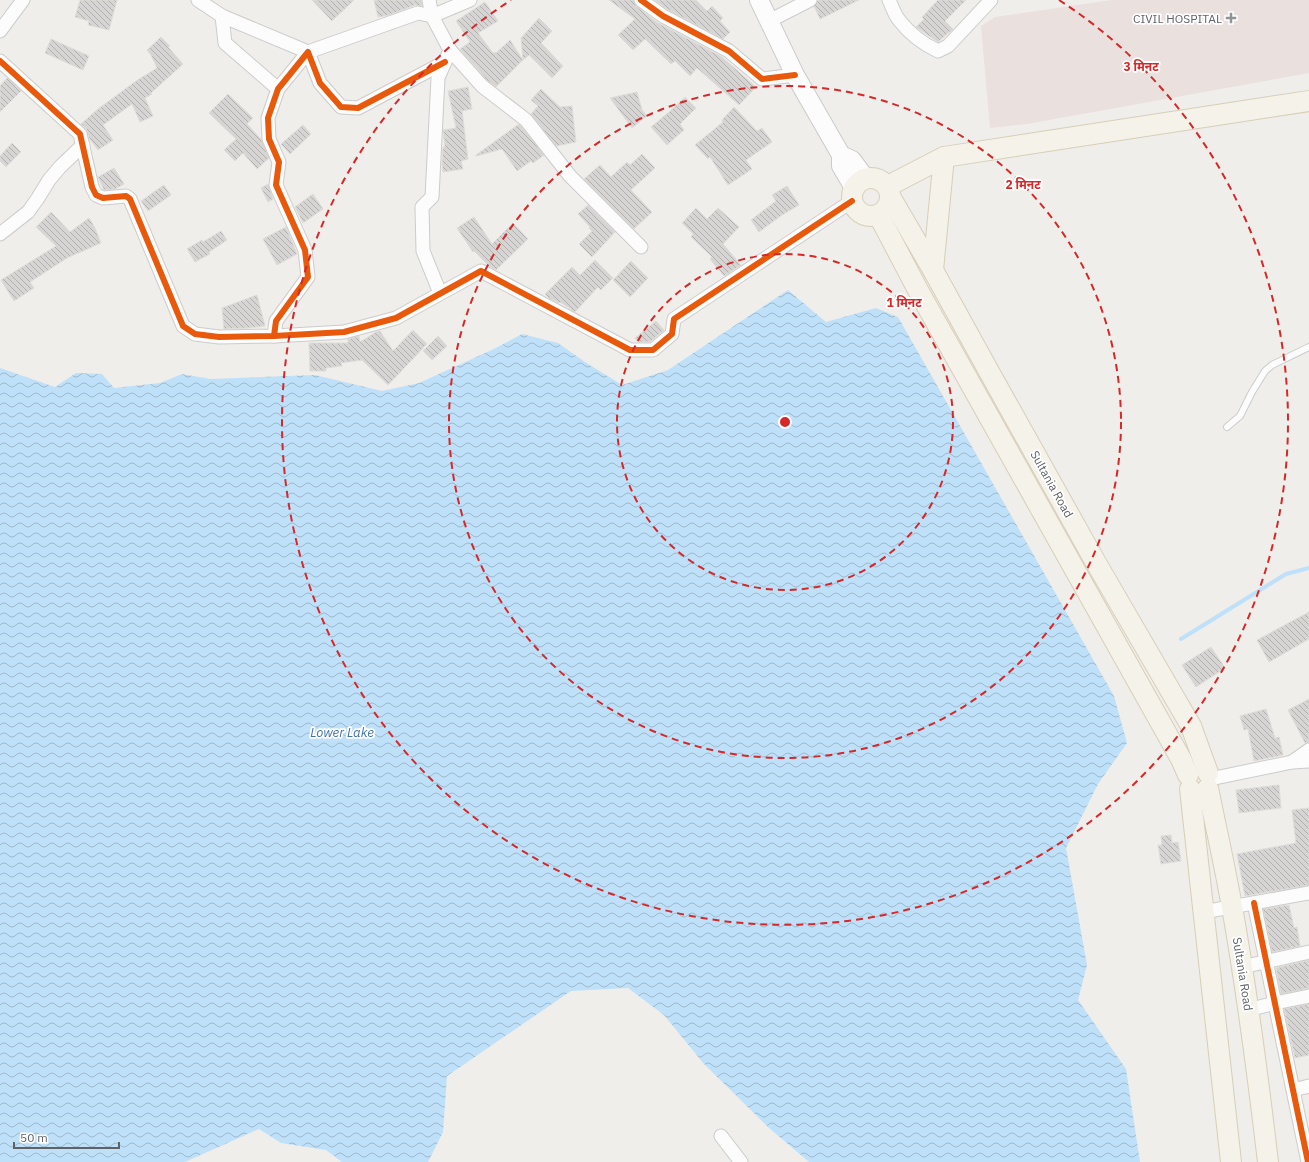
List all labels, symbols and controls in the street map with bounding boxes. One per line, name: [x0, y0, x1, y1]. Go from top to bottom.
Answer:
place label: CIVIL HOSPITAL: [1133, 11, 1222, 26]
marker: CIVIL HOSPITAL: [1225, 12, 1237, 24]
text: 3 मिनट: [1123, 59, 1159, 74]
text: 2 मिनट: [1005, 177, 1041, 192]
text: 1 मिनट: [886, 295, 922, 310]
centre of rings: [778, 415, 792, 429]
street label: Sultania Road: [1027, 448, 1077, 520]
water label: Lower Lake: [310, 724, 374, 741]
street label: Sultania Road: [1230, 936, 1256, 1012]
scale bar: [14, 1124, 119, 1150]
text: 50 m: [20, 1130, 48, 1145]

